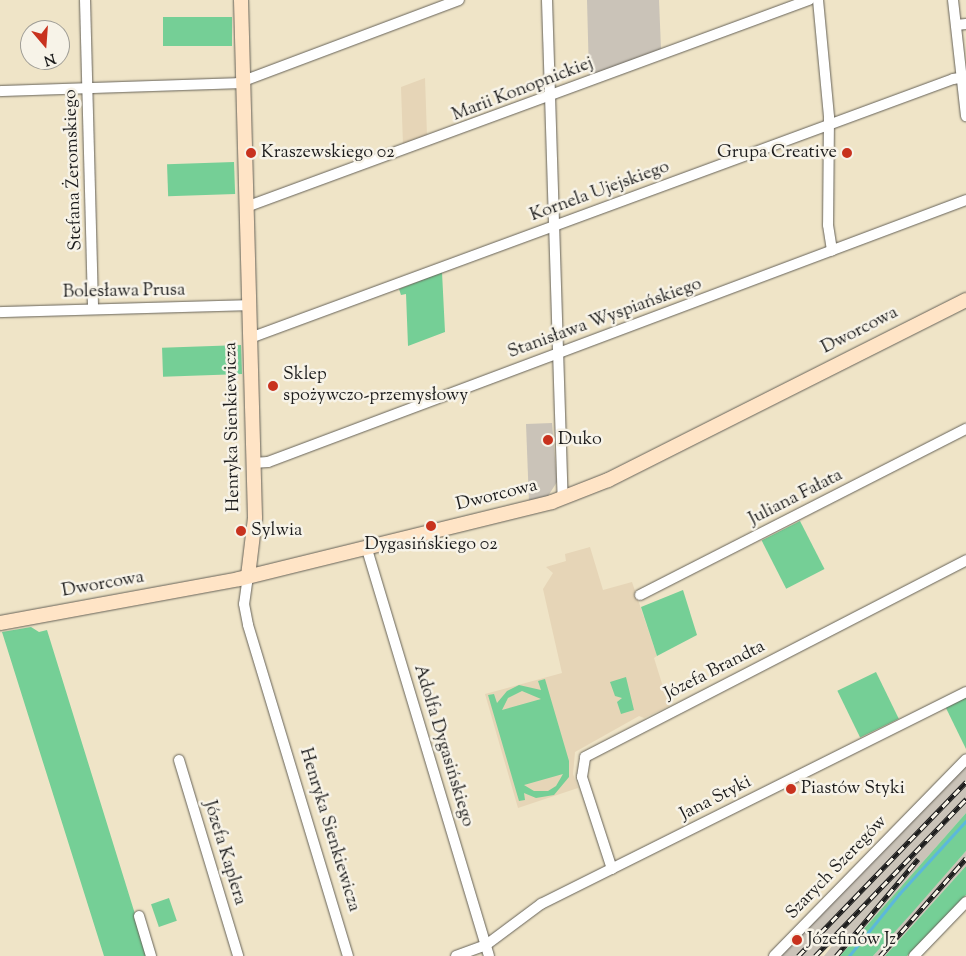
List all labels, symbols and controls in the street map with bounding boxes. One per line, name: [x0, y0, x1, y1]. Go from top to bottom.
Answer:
north arrow: [20, 20, 70, 70]
text: N: [41, 47, 58, 70]
street label: Marii Konopnickiej: [449, 53, 597, 127]
street label: Stefana Żeromskiego: [60, 89, 88, 251]
place label: Kraszewskiego 02: [261, 142, 395, 164]
place label: Grupa Creative: [717, 142, 837, 164]
marker: Kraszewskiego 02: [245, 147, 257, 159]
marker: Grupa Creative: [841, 147, 853, 159]
street label: Kornela Ujejskiego: [527, 157, 673, 227]
street label: Stanisława Wyspiańskiego: [505, 274, 705, 364]
street label: Bolesława Prusa: [63, 280, 185, 304]
street label: Dworcowa: [818, 303, 902, 359]
street label: Henryka Sienkiewicza: [221, 342, 245, 512]
place label: Sklep spożywczo-przemysłowy: [283, 365, 468, 408]
marker: Sklep spożywczo-przemysłowy: [267, 380, 279, 392]
place label: Duko: [558, 429, 602, 451]
marker: Duko: [542, 434, 554, 446]
street label: Juliana Fałata: [745, 465, 847, 531]
street label: Dworcowa: [454, 475, 540, 517]
place label: Sylwia: [251, 520, 302, 542]
marker: Dygasińskiego 02: [425, 520, 437, 532]
marker: Sylwia: [235, 525, 247, 537]
place label: Dygasińskiego 02: [364, 534, 498, 556]
street label: Dworcowa: [60, 567, 146, 603]
street label: Józefa Brandta: [661, 636, 769, 706]
street label: Adolfa Dygasińskiego: [408, 662, 478, 830]
street label: Henryka Sienkiewicza: [294, 746, 364, 914]
street label: Jana Styki: [677, 772, 755, 826]
place label: Piastów Styki: [801, 778, 905, 800]
marker: Piastów Styki: [785, 783, 797, 795]
street label: Józefa Kaplera: [198, 798, 250, 908]
street label: Szarych Szeregów: [782, 812, 892, 924]
place label: Józefinów Jz: [807, 929, 896, 951]
marker: Józefinów Jz: [791, 934, 803, 946]

